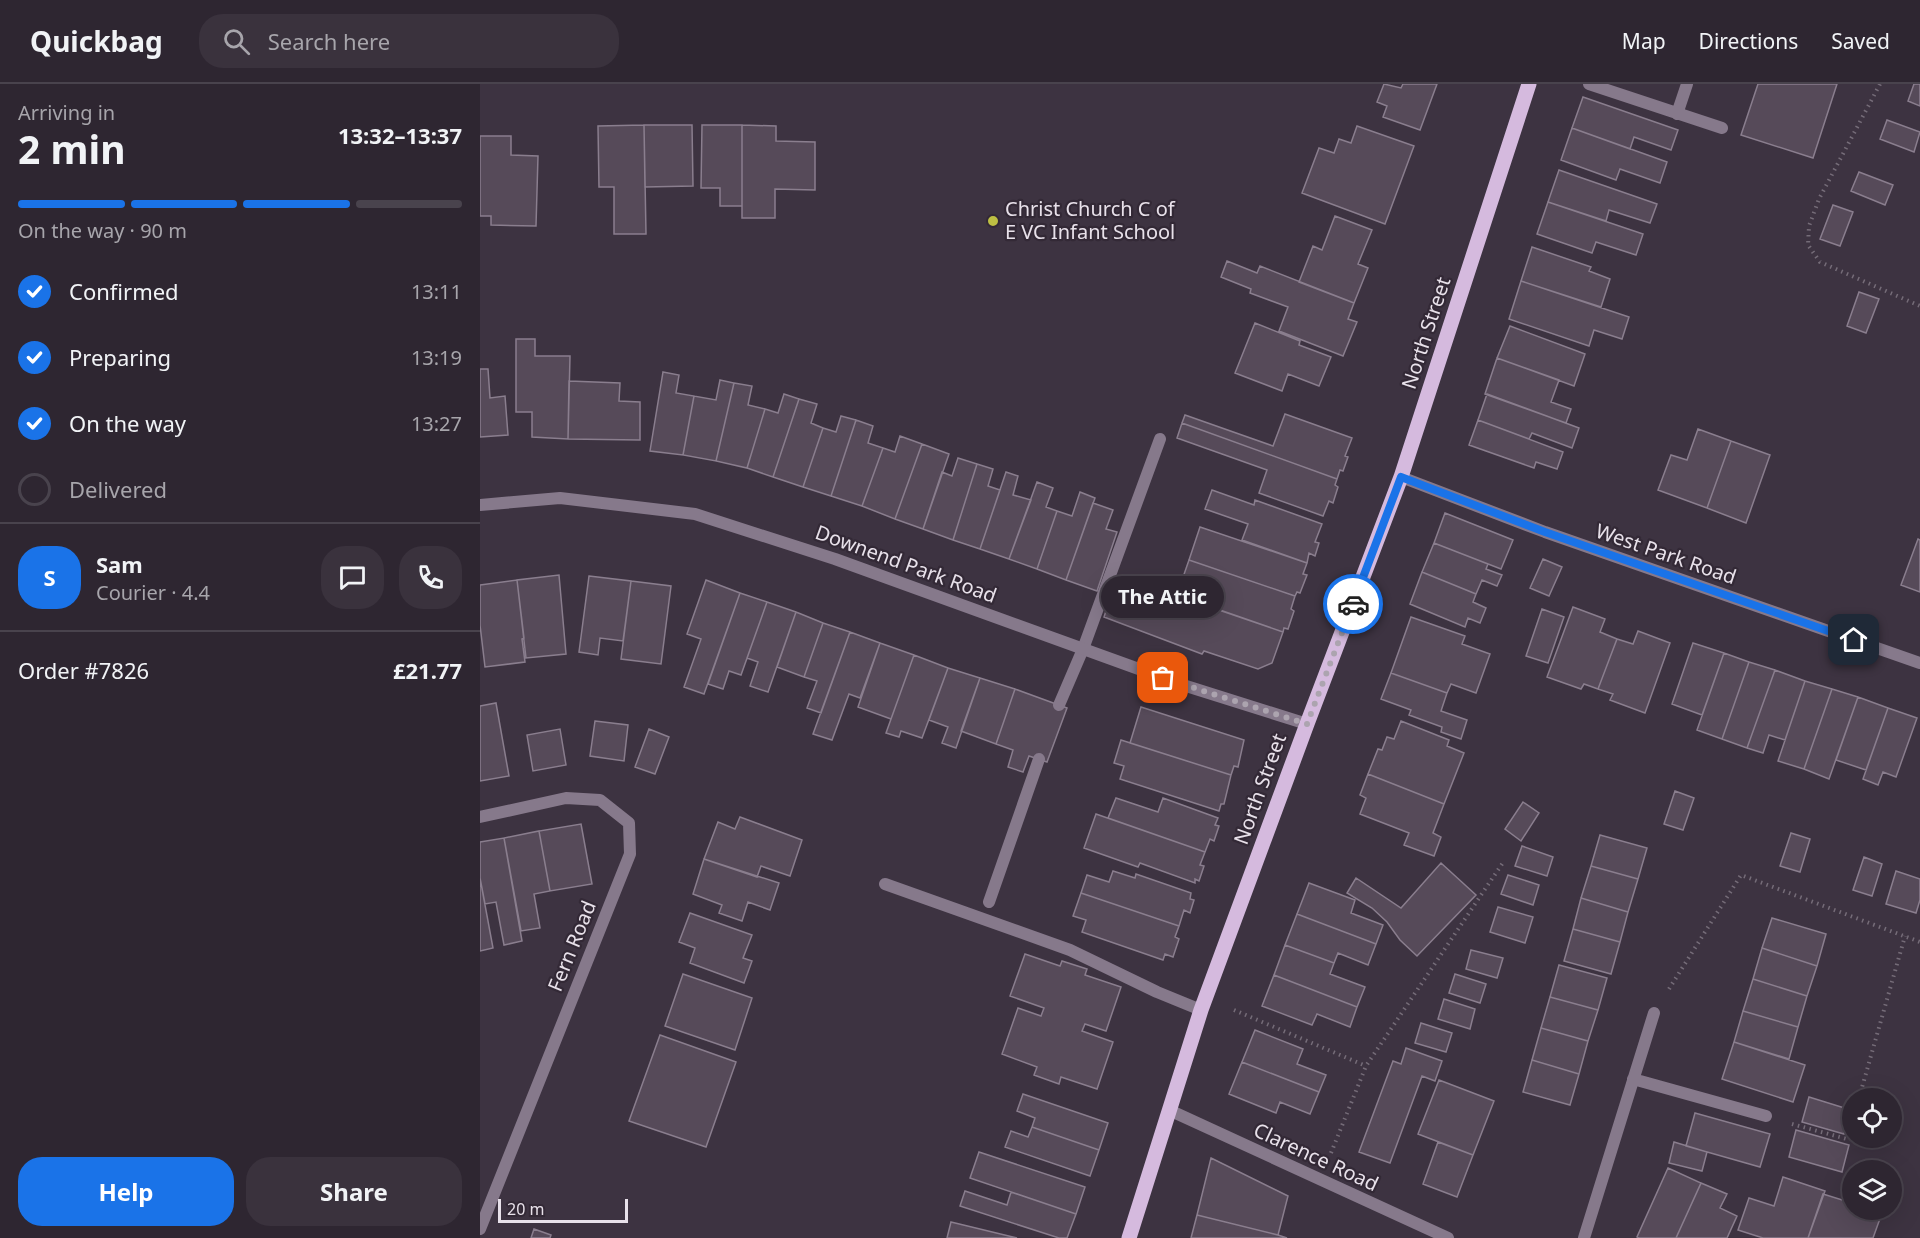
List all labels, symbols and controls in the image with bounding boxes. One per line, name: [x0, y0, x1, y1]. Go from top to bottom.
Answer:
search box: [199, 14, 619, 68]
text: Quickbag: [30, 22, 163, 60]
icon: search: [220, 25, 253, 58]
text: Search here: [268, 26, 390, 56]
text: Map: [1622, 27, 1666, 55]
text: Directions: [1699, 27, 1798, 55]
text: Saved: [1831, 27, 1890, 55]
text: Arriving in: [18, 99, 115, 126]
text: 13:32–13:37: [338, 120, 462, 150]
text: 2 min: [18, 122, 125, 175]
place label: Christ Church C of E VC Infant School: [1005, 195, 1176, 245]
marker: Christ Church C of E VC Infant School: [986, 214, 1000, 228]
text: On the way · 90 m: [18, 217, 187, 244]
street label: North Street: [1395, 273, 1456, 392]
icon: check: [18, 275, 51, 308]
text: Confirmed: [69, 276, 179, 306]
text: 13:11: [411, 278, 462, 305]
icon: check: [18, 341, 51, 374]
text: Preparing: [69, 342, 171, 372]
text: 13:19: [411, 344, 462, 371]
icon: check: [18, 407, 51, 440]
text: On the way: [69, 408, 186, 438]
text: 13:27: [411, 410, 462, 437]
text: Delivered: [69, 474, 167, 504]
street label: West Park Road: [1592, 517, 1740, 590]
street label: Downend Park Road: [812, 518, 1001, 609]
button: chat: [321, 546, 384, 609]
button: phone: [399, 546, 462, 609]
text: Sam: [96, 549, 143, 579]
text: S: [43, 562, 56, 592]
courier: [1323, 574, 1383, 634]
callout: The Attic: [1102, 576, 1224, 618]
text: Courier · 4.4: [96, 579, 210, 606]
text: The Attic: [1118, 583, 1207, 610]
icon: car: [1337, 588, 1370, 621]
pin: [1828, 614, 1879, 665]
icon: home: [1837, 623, 1870, 656]
pin: [1137, 652, 1188, 703]
text: Order #7826: [18, 655, 149, 685]
text: £21.77: [393, 655, 462, 685]
icon: bag: [1146, 661, 1179, 694]
street label: North Street: [1227, 730, 1292, 848]
street label: Fern Road: [541, 896, 602, 995]
map controls: [1842, 1088, 1902, 1220]
button: locate: [1842, 1088, 1902, 1148]
street label: Clarence Road: [1249, 1116, 1383, 1197]
button: Help: [18, 1157, 234, 1226]
button: Share: [246, 1157, 462, 1226]
button: layers: [1842, 1160, 1902, 1220]
scale bar: [498, 1196, 628, 1224]
text: 20 m: [507, 1198, 544, 1220]

